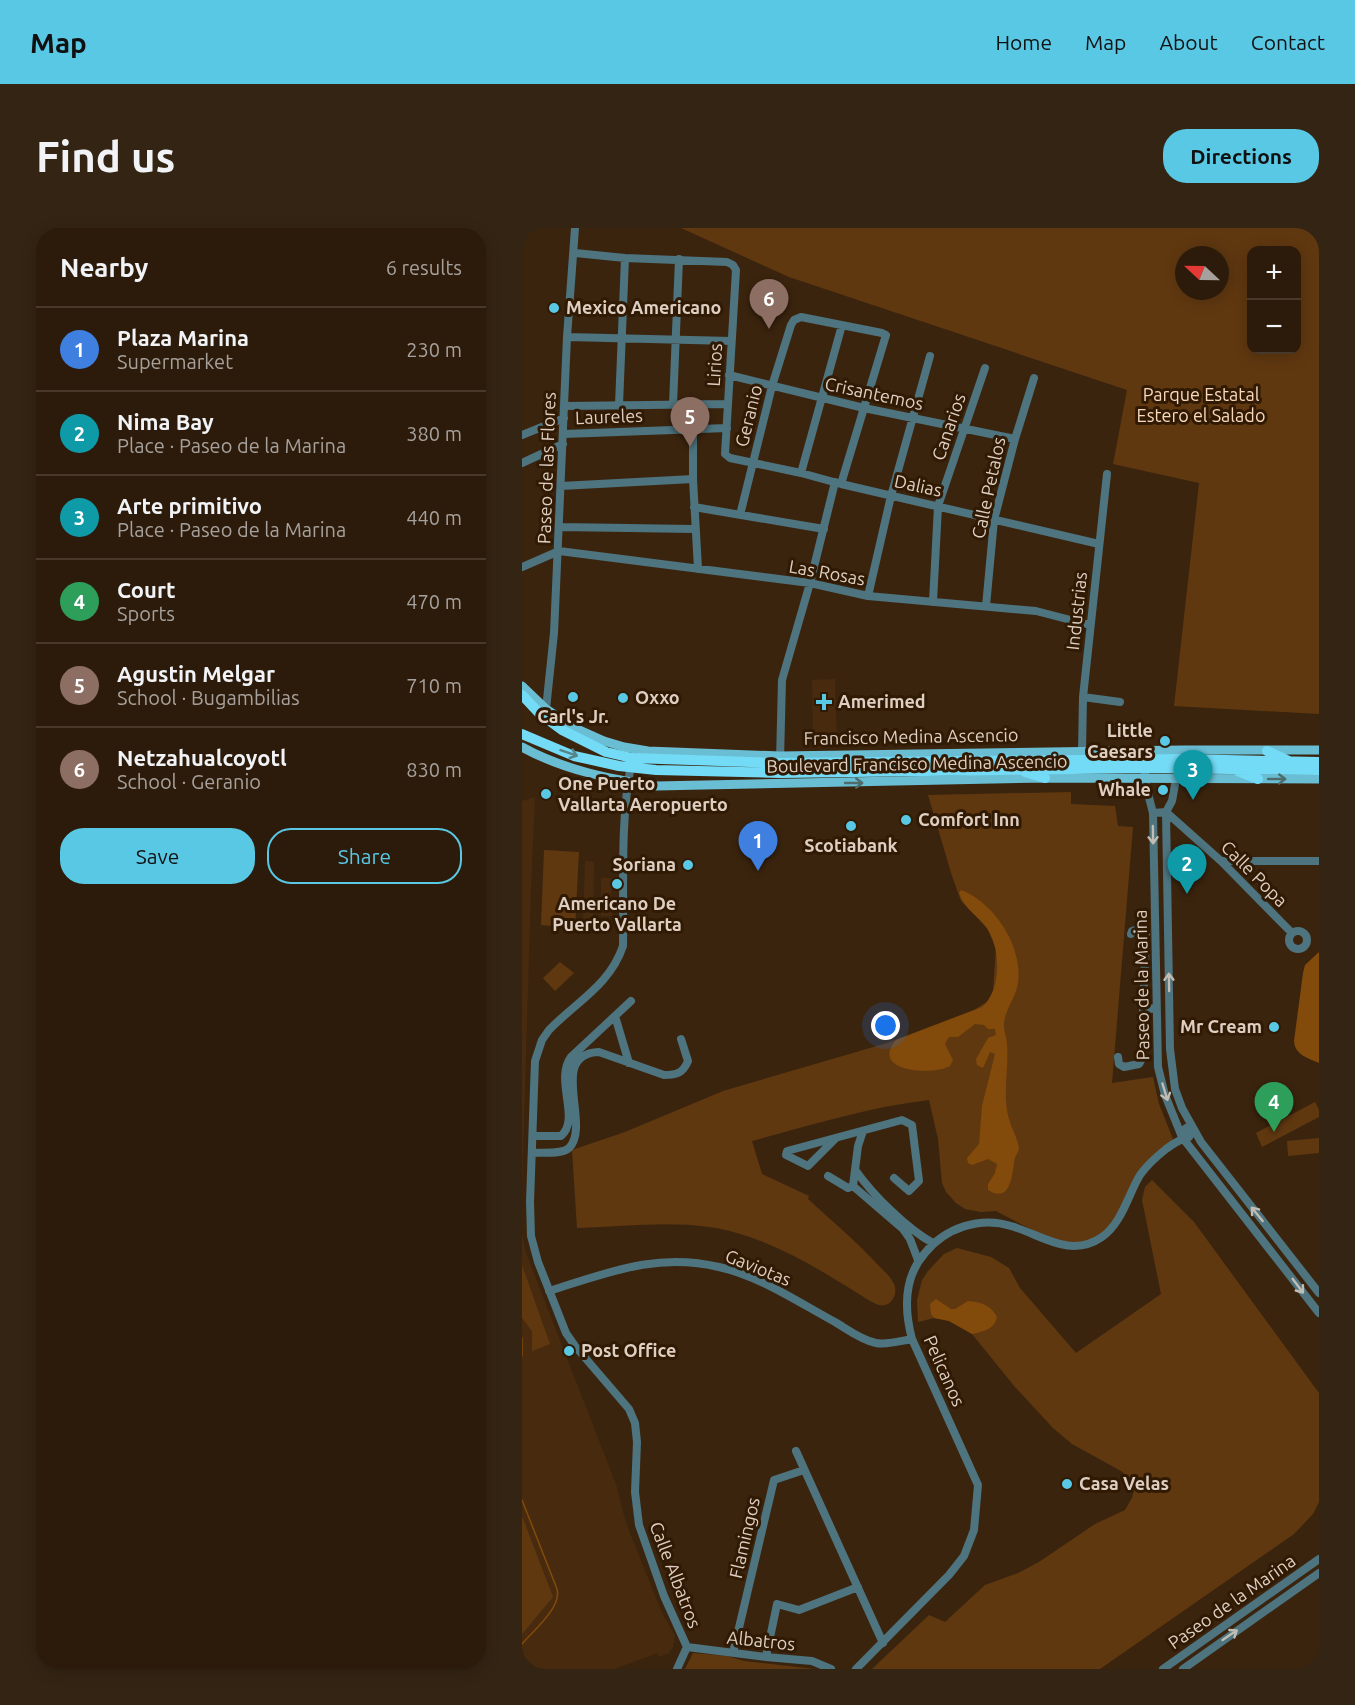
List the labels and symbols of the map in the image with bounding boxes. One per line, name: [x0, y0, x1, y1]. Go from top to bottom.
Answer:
north arrow: [1175, 246, 1229, 300]
pin: 6: [750, 279, 788, 329]
place label: Mexico Americano: [566, 297, 721, 317]
marker: Mexico Americano: [547, 301, 561, 315]
street label: Lirios: [703, 343, 725, 387]
street label: Crisantemos: [823, 373, 926, 413]
street label: Geranio: [731, 383, 765, 449]
park label: Parque Estatal Estero el Salado: [1137, 384, 1265, 425]
street label: Canarios: [927, 390, 969, 463]
street label: Paseo de las Flores: [533, 391, 559, 544]
pin: 5: [670, 398, 710, 447]
street label: Laureles: [575, 405, 643, 427]
street label: Calle Petalos: [967, 435, 1009, 540]
street label: Dalias: [893, 470, 944, 500]
street label: Las Rosas: [788, 555, 867, 589]
street label: Industrias: [1062, 570, 1090, 651]
place label: Oxxo: [635, 687, 680, 707]
marker: Carl's Jr.: [566, 690, 580, 704]
marker: Oxxo: [616, 691, 630, 705]
place label: Amerimed: [838, 691, 926, 711]
marker: Amerimed: [815, 693, 833, 711]
place label: Carl's Jr.: [537, 706, 609, 726]
place label: Little Caesars: [1087, 720, 1153, 761]
street label: Francisco Medina Ascencio: [803, 724, 1018, 748]
marker: Little Caesars: [1158, 734, 1172, 748]
one-way arrow: [560, 749, 578, 760]
street label: Boulevard Francisco Medina Ascencio: [766, 750, 1068, 776]
pin: 3: [1174, 750, 1212, 800]
place label: One Puerto Vallarta Aeropuerto: [558, 773, 728, 814]
one-way arrow: [1267, 773, 1287, 785]
one-way arrow: [843, 777, 863, 789]
place label: Whale: [1098, 779, 1151, 799]
marker: Whale: [1156, 783, 1170, 797]
marker: One Puerto Vallarta Aeropuerto: [539, 787, 553, 801]
place label: Comfort Inn: [918, 809, 1020, 829]
marker: Comfort Inn: [899, 813, 913, 827]
marker: Scotiabank: [844, 819, 858, 833]
pin: 1: [738, 822, 778, 871]
one-way arrow: [1148, 825, 1159, 845]
place label: Scotiabank: [804, 835, 898, 855]
street label: Calle Popa: [1218, 836, 1292, 910]
pin: 2: [1168, 844, 1206, 894]
place label: Soriana: [612, 854, 676, 874]
marker: Soriana: [681, 858, 695, 872]
marker: Americano De Puerto Vallarta: [610, 877, 624, 891]
place label: Americano De Puerto Vallarta: [552, 893, 682, 934]
street label: Paseo de la Marina: [1130, 910, 1152, 1060]
one-way arrow: [1163, 973, 1175, 993]
your location: [871, 1011, 900, 1040]
place label: Mr Cream: [1180, 1016, 1262, 1036]
marker: Mr Cream: [1267, 1020, 1281, 1034]
one-way arrow: [1160, 1082, 1171, 1101]
pin: 4: [1254, 1082, 1293, 1132]
one-way arrow: [1250, 1206, 1263, 1222]
street label: Gaviotas: [723, 1245, 794, 1289]
one-way arrow: [1292, 1278, 1305, 1294]
street label: Pelicanos: [920, 1332, 970, 1409]
place label: Post Office: [581, 1340, 676, 1360]
marker: Post Office: [562, 1344, 576, 1358]
place label: Casa Velas: [1079, 1473, 1169, 1493]
marker: Casa Velas: [1060, 1477, 1074, 1491]
street label: Flamingos: [725, 1495, 763, 1580]
street label: Calle Albatros: [646, 1519, 705, 1631]
street label: Paseo de la Marina: [1164, 1550, 1299, 1653]
street label: Albatros: [726, 1626, 796, 1654]
one-way arrow: [1222, 1629, 1238, 1641]

